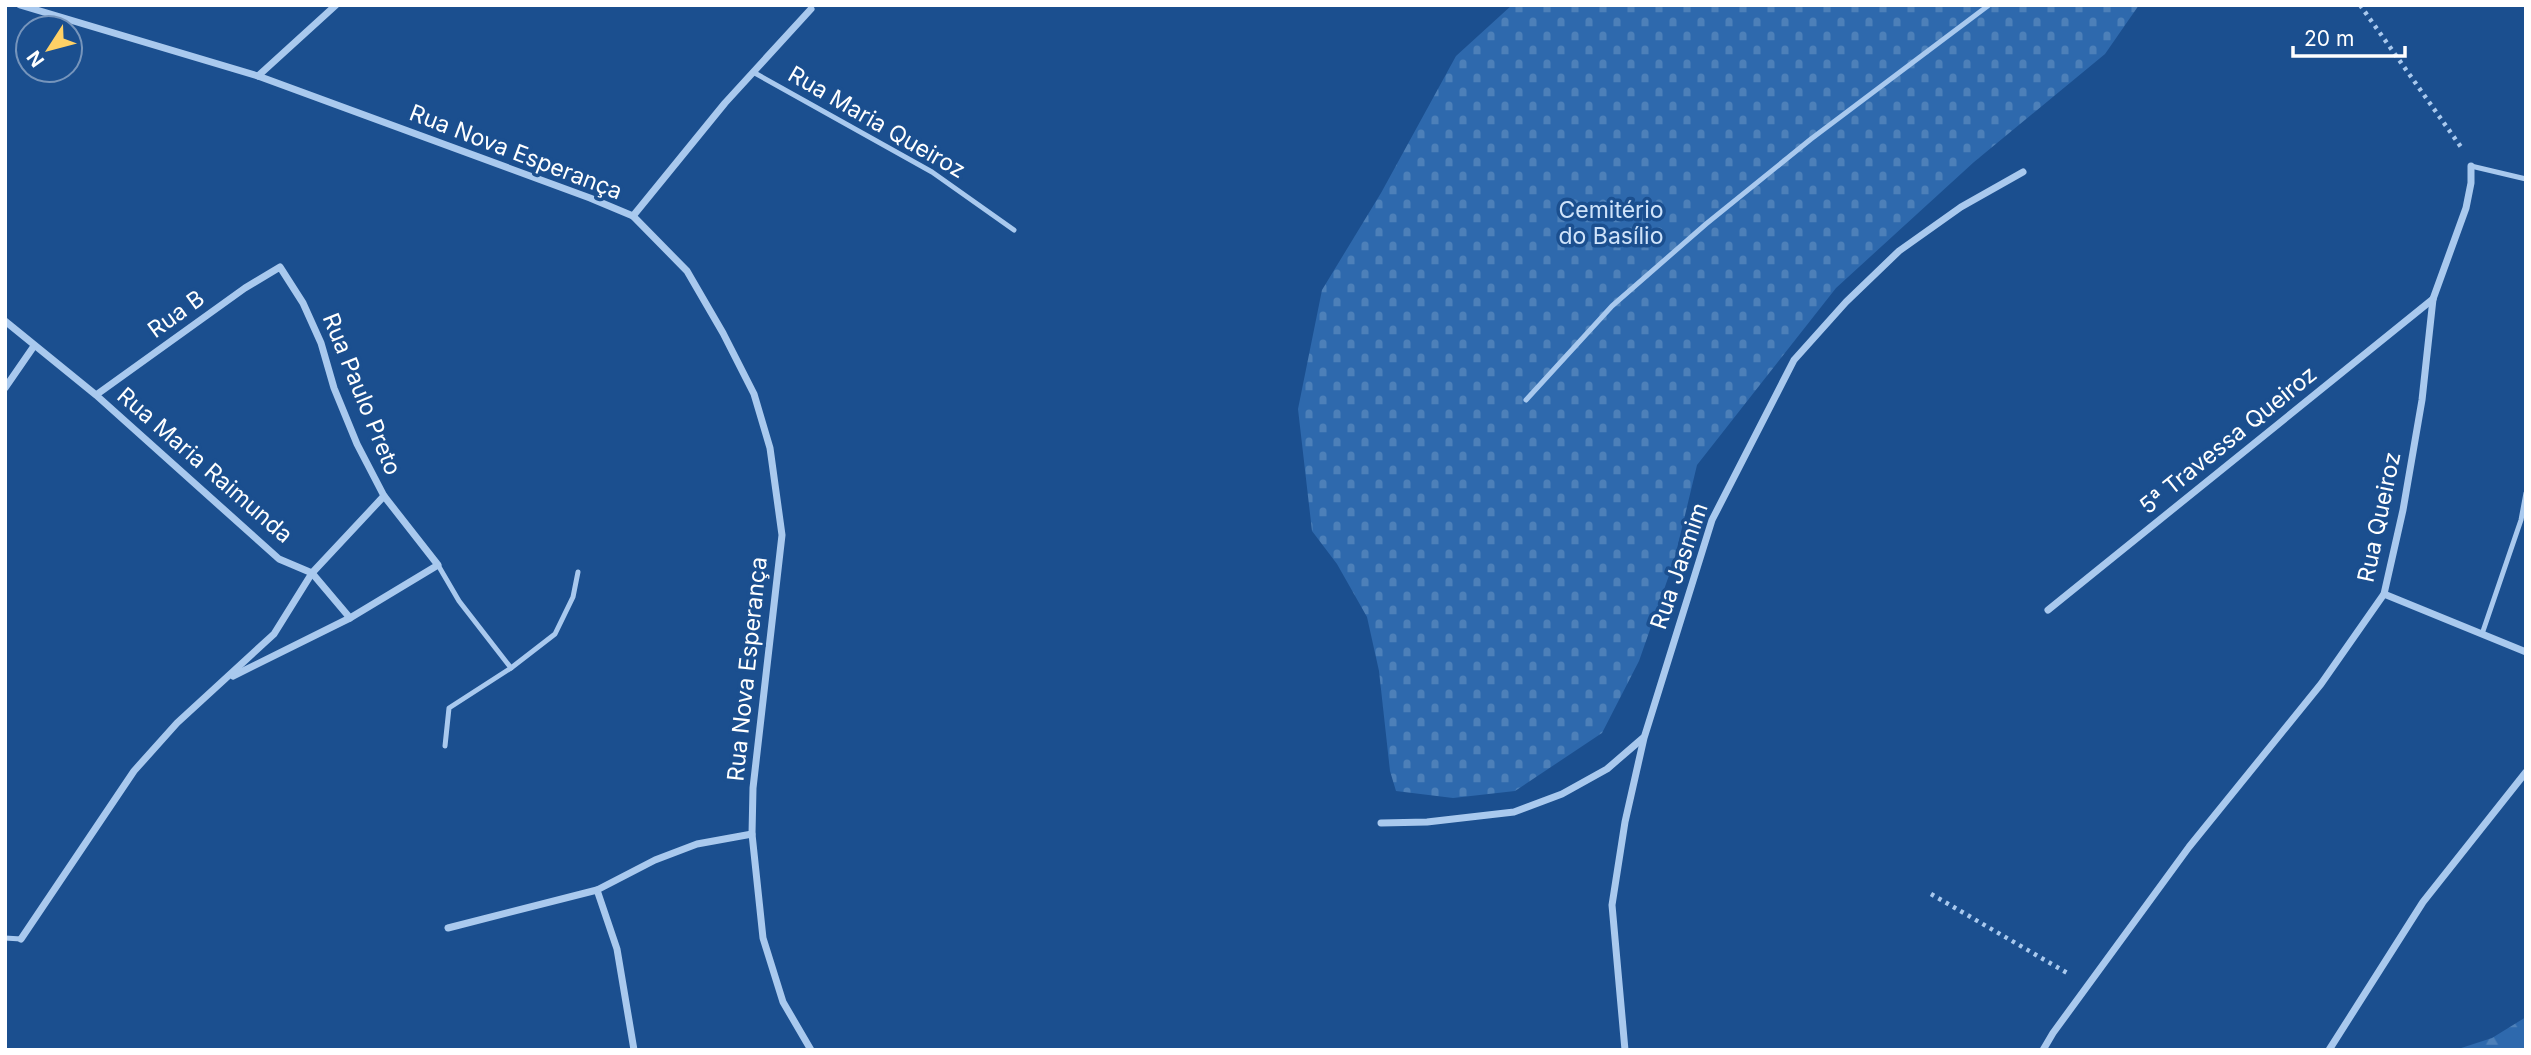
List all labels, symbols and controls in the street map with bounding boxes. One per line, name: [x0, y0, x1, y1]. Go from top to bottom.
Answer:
north arrow: [14, 14, 84, 84]
scale bar: [2293, 14, 2405, 58]
text: 20 m: [2304, 26, 2354, 51]
text: N: [22, 46, 49, 71]
street label: Rua Maria Queiroz: [783, 60, 971, 184]
street label: Rua Nova Esperança: [406, 99, 626, 205]
park label: Cemitério do Basílio: [1558, 196, 1664, 250]
street label: Rua B: [142, 284, 210, 344]
street label: Rua Paulo Preto: [317, 309, 407, 479]
street label: 5ª Travessa Queiroz: [2134, 360, 2322, 520]
street label: Rua Maria Raimunda: [112, 381, 298, 549]
street label: Rua Queiroz: [2352, 449, 2406, 585]
street label: Rua Jasmim: [1644, 499, 1714, 633]
street label: Rua Nova Esperança: [721, 555, 773, 783]

